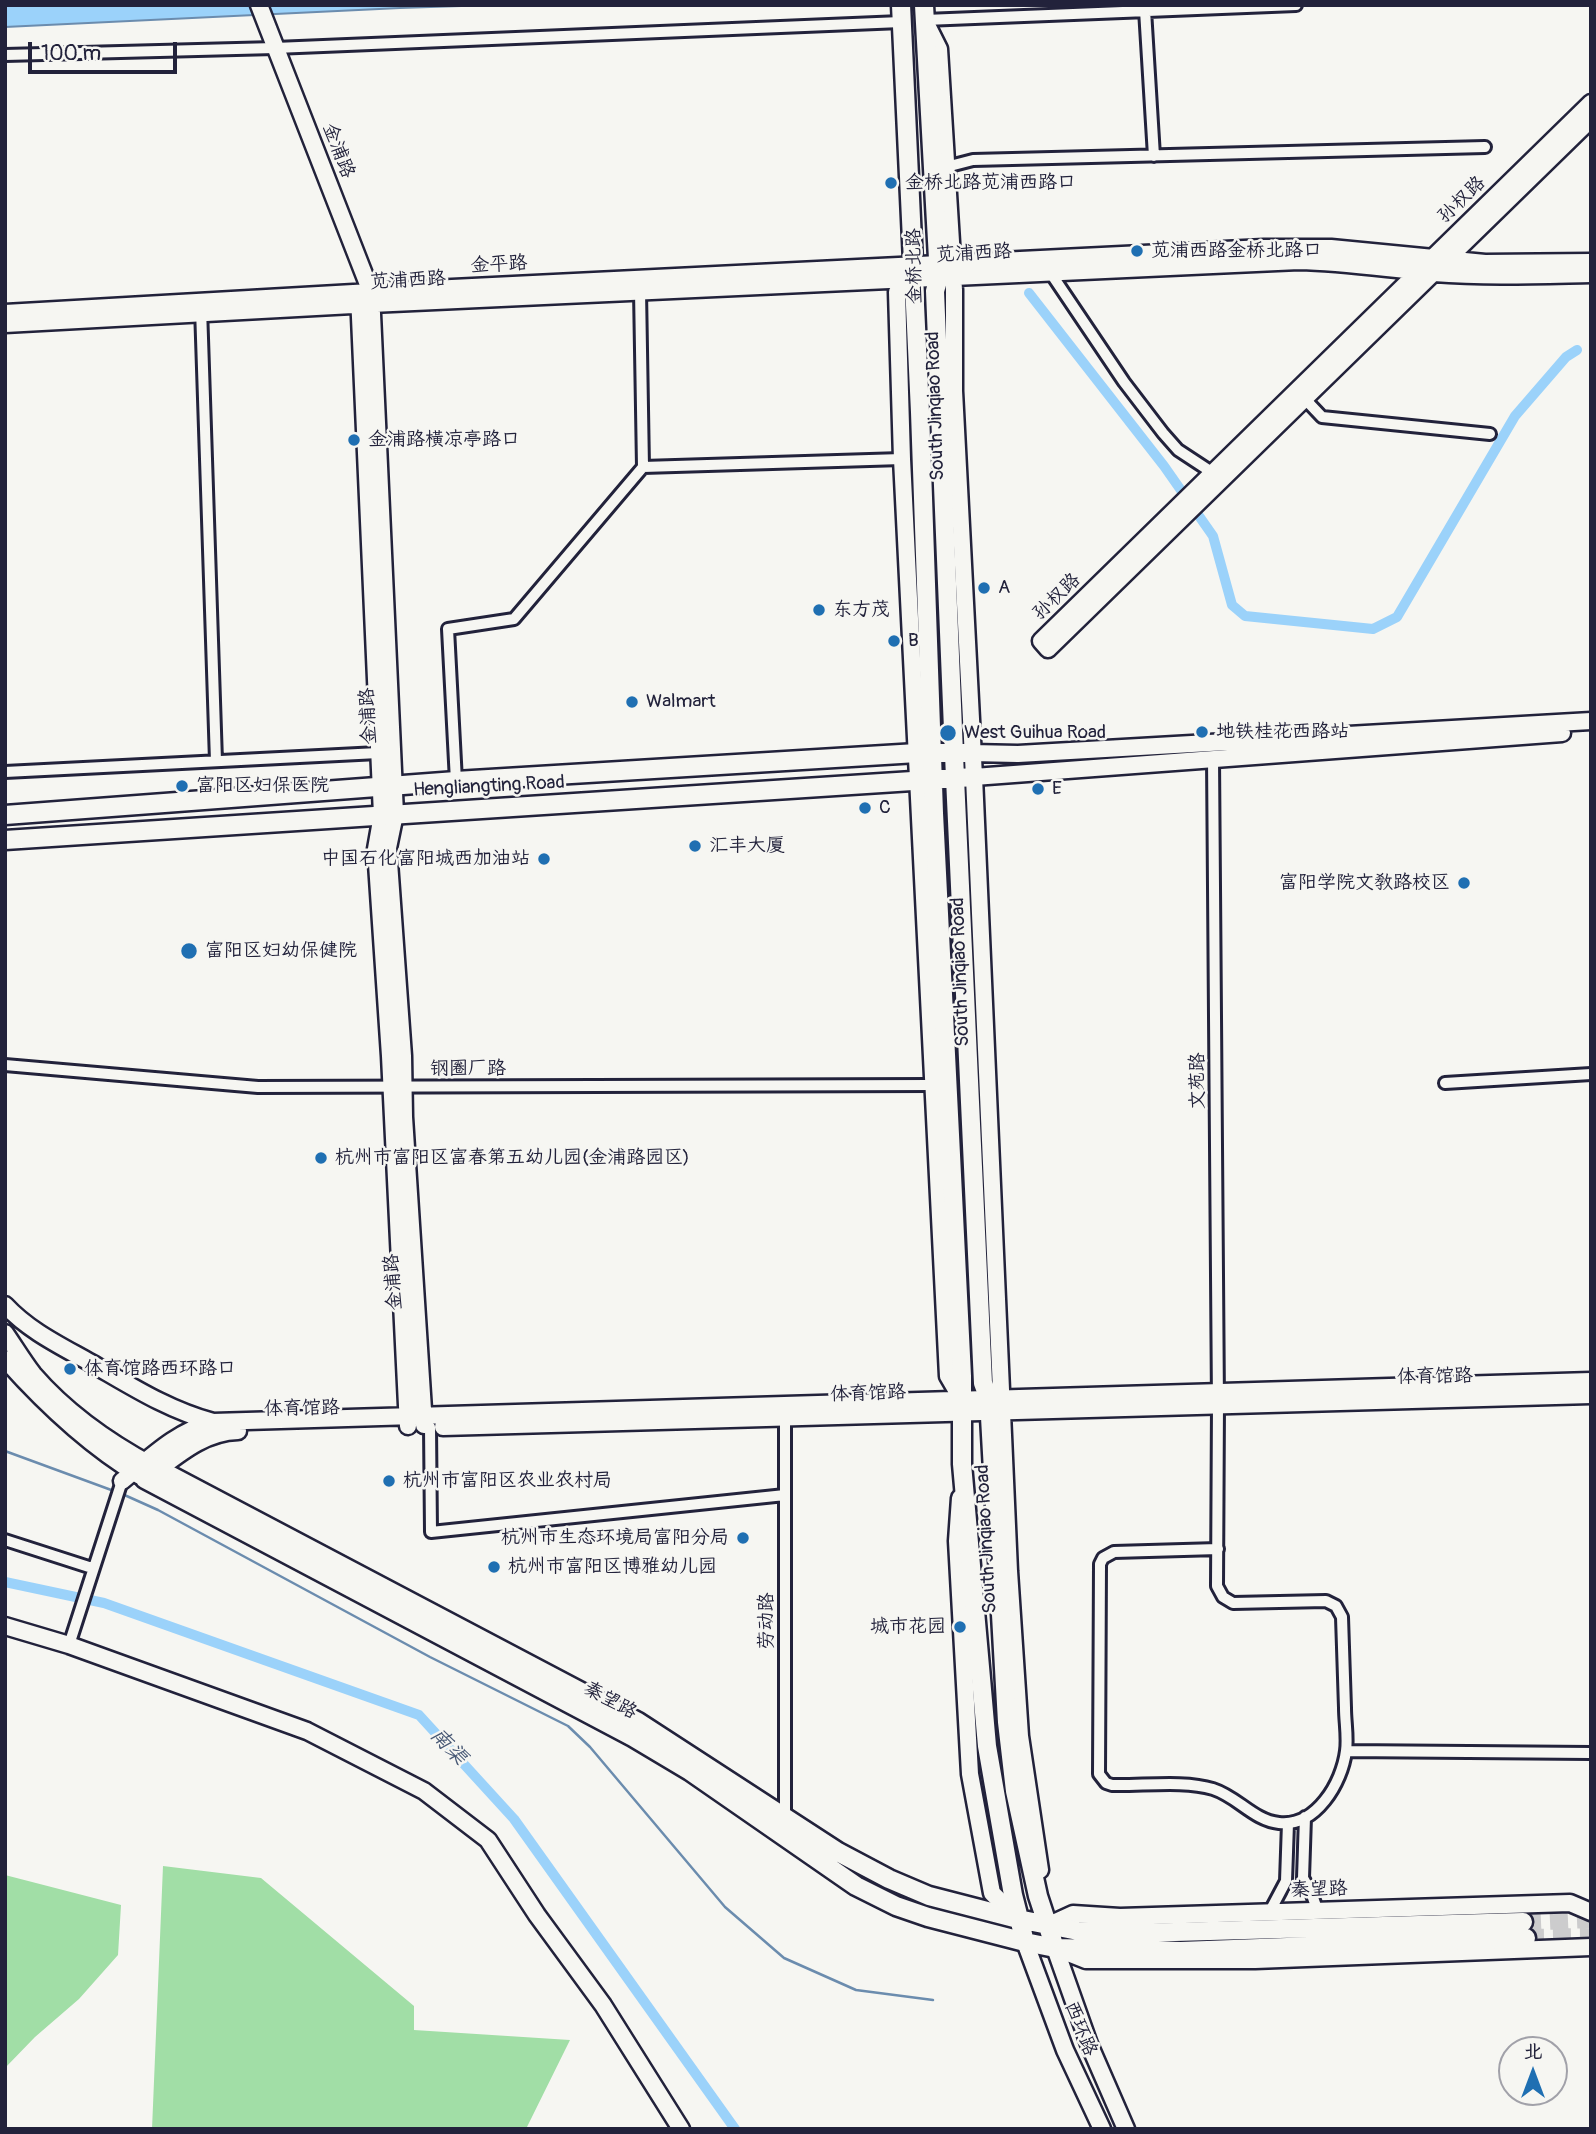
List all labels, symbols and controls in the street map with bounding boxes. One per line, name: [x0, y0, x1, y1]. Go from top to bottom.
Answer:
scale bar: [32, 28, 180, 72]
text: 100 m: [41, 40, 101, 67]
street label: 金浦路: [317, 120, 359, 182]
place label: 金桥北路苋浦西路口: [905, 172, 1076, 194]
street label: 孙权路: [1434, 172, 1490, 228]
marker: 金桥北路苋浦西路口: [883, 175, 899, 191]
street label: 金桥北路: [903, 228, 927, 304]
place label: 苋浦西路金桥北路口: [1151, 240, 1322, 262]
street label: 苋浦西路: [935, 241, 1013, 267]
marker: 苋浦西路金桥北路口: [1129, 243, 1145, 259]
street label: 金平路: [470, 252, 528, 278]
street label: 苋浦西路: [369, 268, 447, 294]
street label: South Jinqiao Road: [922, 331, 950, 481]
place label: 金浦路横凉亭路口: [368, 429, 520, 451]
marker: 金浦路横凉亭路口: [346, 432, 362, 448]
street label: 孙权路: [1029, 569, 1085, 625]
place label: A: [998, 577, 1010, 599]
marker: A: [976, 580, 992, 596]
place label: 东方茂: [833, 599, 890, 621]
marker: 东方茂: [811, 602, 827, 618]
place label: B: [908, 630, 919, 652]
marker: B: [886, 633, 902, 649]
street label: 金浦路: [356, 687, 382, 745]
place label: Walmart: [646, 691, 716, 713]
marker: Walmart: [624, 694, 640, 710]
place label: 地铁桂花西路站: [1216, 721, 1349, 743]
place label: West Guihua Road: [964, 722, 1106, 744]
marker: West Guihua Road: [938, 723, 958, 743]
marker: 地铁桂花西路站: [1194, 724, 1210, 740]
street label: Hengliangting Road: [413, 772, 565, 802]
place label: 富阳区妇保医院: [196, 775, 329, 797]
marker: 富阳区妇保医院: [174, 778, 190, 794]
place label: E: [1052, 778, 1062, 800]
marker: E: [1030, 781, 1046, 797]
place label: C: [879, 797, 891, 819]
marker: C: [857, 800, 873, 816]
place label: 汇丰大厦: [709, 835, 785, 857]
marker: 汇丰大厦: [687, 838, 703, 854]
place label: 中国石化富阳城西加油站: [321, 848, 530, 870]
marker: 中国石化富阳城西加油站: [536, 851, 552, 867]
place label: 富阳学院文教路校区: [1279, 872, 1450, 894]
marker: 富阳学院文教路校区: [1456, 875, 1472, 891]
street label: South Jinqiao Road: [947, 897, 975, 1047]
place label: 富阳区妇幼保健院: [205, 940, 357, 962]
marker: 富阳区妇幼保健院: [179, 941, 199, 961]
street label: 文苑路: [1187, 1053, 1209, 1109]
street label: 钢圈厂路: [430, 1058, 506, 1080]
place label: 杭州市富阳区富春第五幼儿园(金浦路园区): [335, 1147, 690, 1169]
marker: 杭州市富阳区富春第五幼儿园(金浦路园区): [313, 1150, 329, 1166]
street label: 金浦路: [381, 1253, 407, 1311]
place label: 体育馆路西环路口: [84, 1358, 236, 1380]
marker: 体育馆路西环路口: [62, 1361, 78, 1377]
street label: 体育馆路: [1397, 1365, 1473, 1389]
street label: 体育馆路: [830, 1381, 906, 1407]
street label: 体育馆路: [264, 1397, 340, 1421]
street label: South Jinqiao Road: [972, 1464, 1002, 1614]
place label: 杭州市富阳区农业农村局: [403, 1470, 612, 1492]
marker: 杭州市富阳区农业农村局: [381, 1473, 397, 1489]
place label: 杭州市生态环境局富阳分局: [501, 1527, 729, 1549]
marker: 杭州市生态环境局富阳分局: [735, 1530, 751, 1546]
place label: 杭州市富阳区博雅幼儿园: [508, 1556, 717, 1578]
marker: 杭州市富阳区博雅幼儿园: [486, 1559, 502, 1575]
street label: 劳动路: [756, 1593, 778, 1649]
place label: 城市花园: [870, 1616, 946, 1638]
marker: 城市花园: [952, 1619, 968, 1635]
street label: 秦望路: [579, 1678, 641, 1724]
water label: 南渠: [424, 1723, 472, 1771]
street label: 秦望路: [1290, 1878, 1348, 1902]
street label: 西环路: [1059, 1998, 1101, 2060]
north arrow: [1498, 2036, 1568, 2106]
text: 北: [1523, 2040, 1543, 2064]

